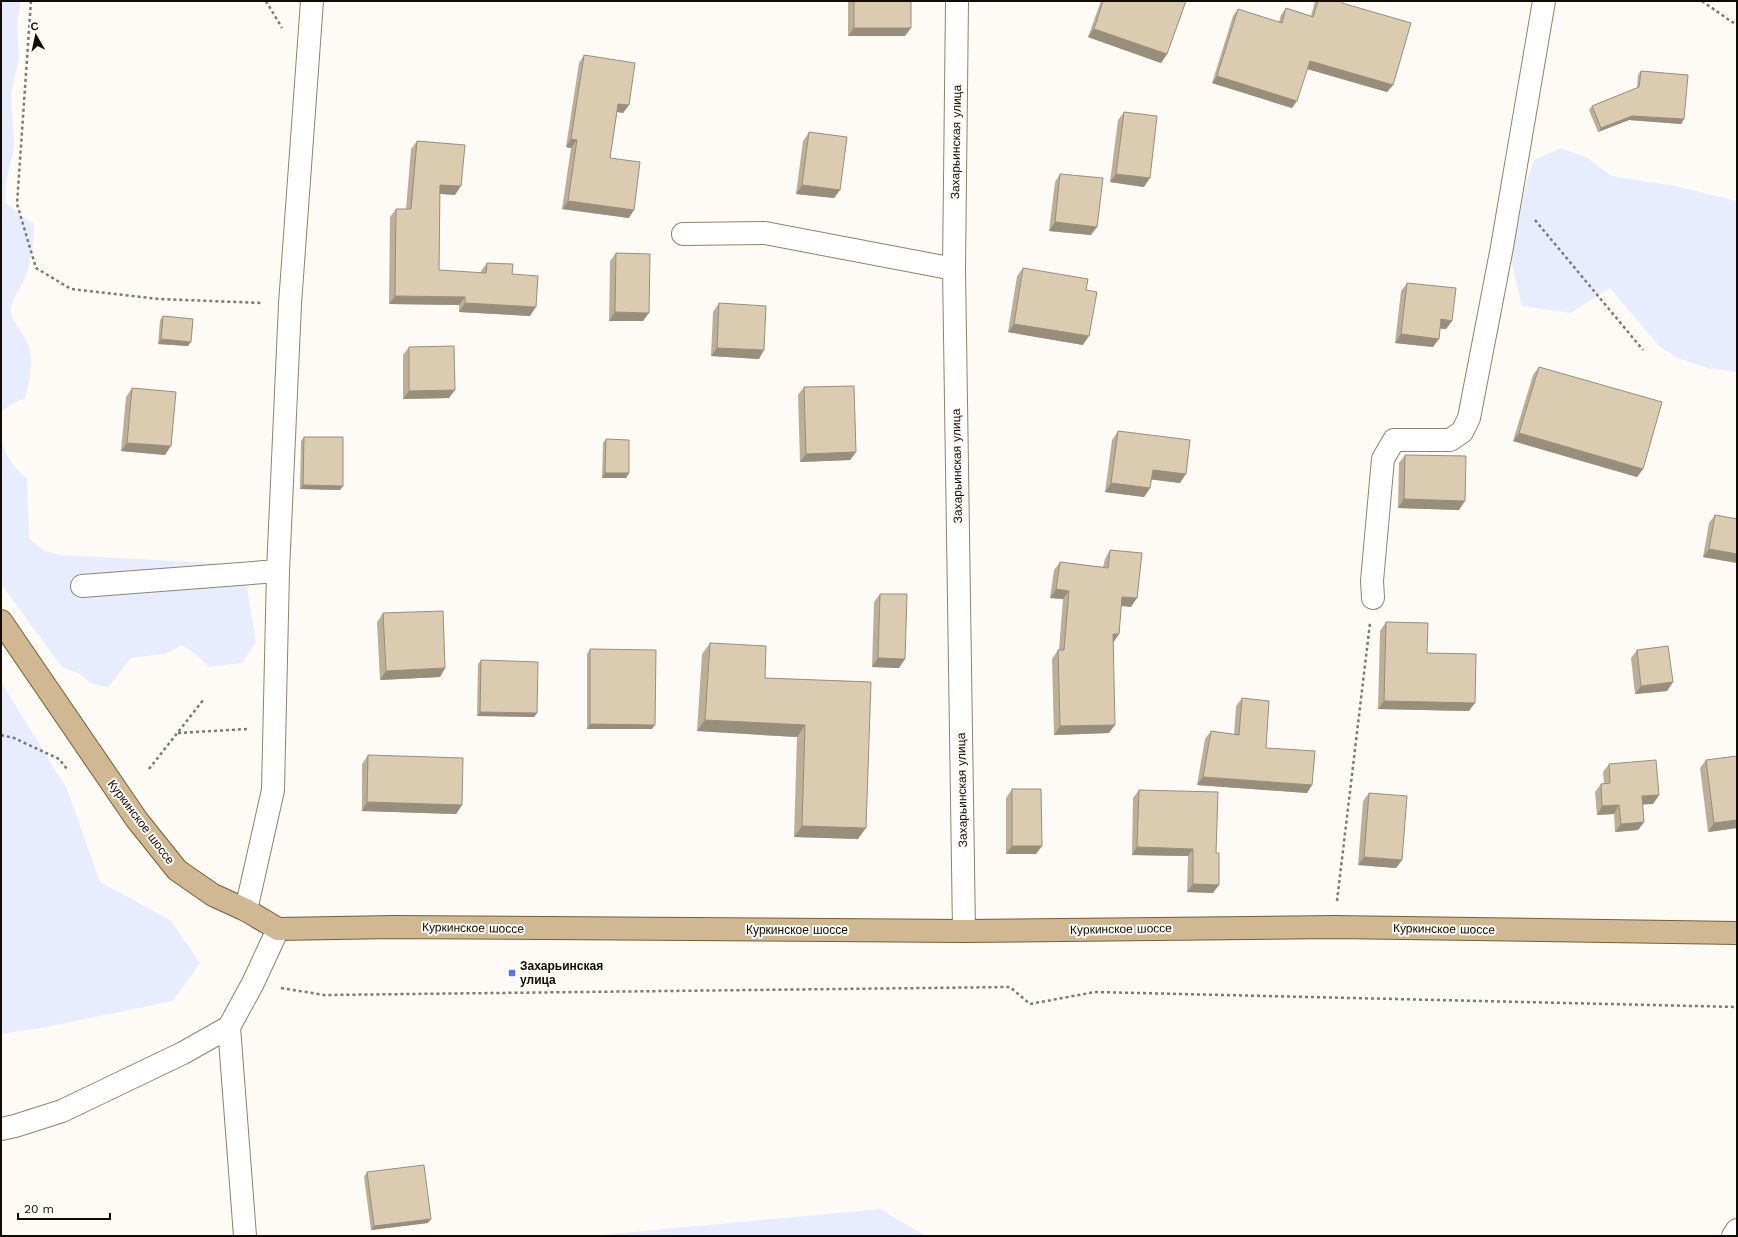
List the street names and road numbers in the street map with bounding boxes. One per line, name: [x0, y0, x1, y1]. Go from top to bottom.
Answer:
street label: Захарьинская улица: [948, 84, 964, 199]
street label: Захарьинская улица: [949, 408, 965, 523]
street label: Захарьинская улица: [954, 732, 970, 847]
street label: Куркинское шоссе: [105, 777, 177, 867]
street label: Куркинское шоссе: [422, 920, 524, 936]
street label: Куркинское шоссе: [1070, 921, 1172, 937]
street label: Куркинское шоссе: [1393, 921, 1495, 937]
street label: Куркинское шоссе: [746, 923, 848, 937]

